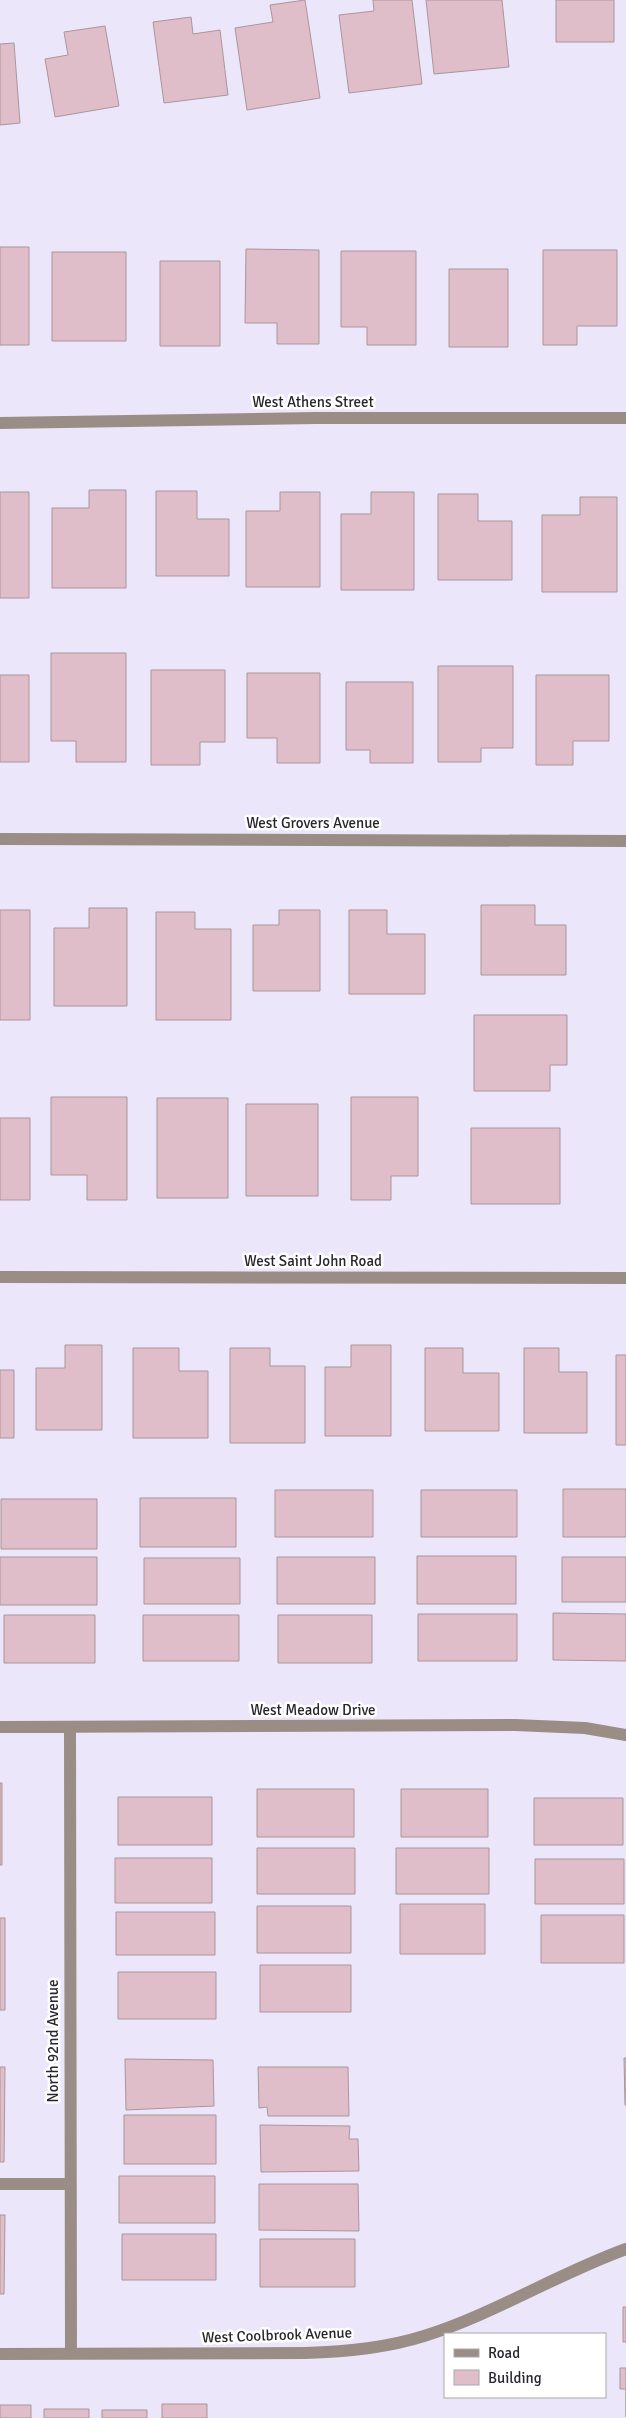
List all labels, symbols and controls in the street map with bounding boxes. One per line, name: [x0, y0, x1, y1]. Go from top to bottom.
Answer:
street label: West Athens Street: [252, 393, 374, 411]
street label: West Grovers Avenue: [246, 814, 380, 832]
street label: West Saint John Road: [244, 1252, 382, 1270]
street label: West Meadow Drive: [250, 1701, 376, 1719]
street label: North 92nd Avenue: [44, 1979, 62, 2103]
street label: West Coolbrook Avenue: [202, 2323, 352, 2347]
legend: [444, 2333, 606, 2398]
text: Road: [488, 2344, 520, 2362]
text: Building: [488, 2369, 542, 2387]

